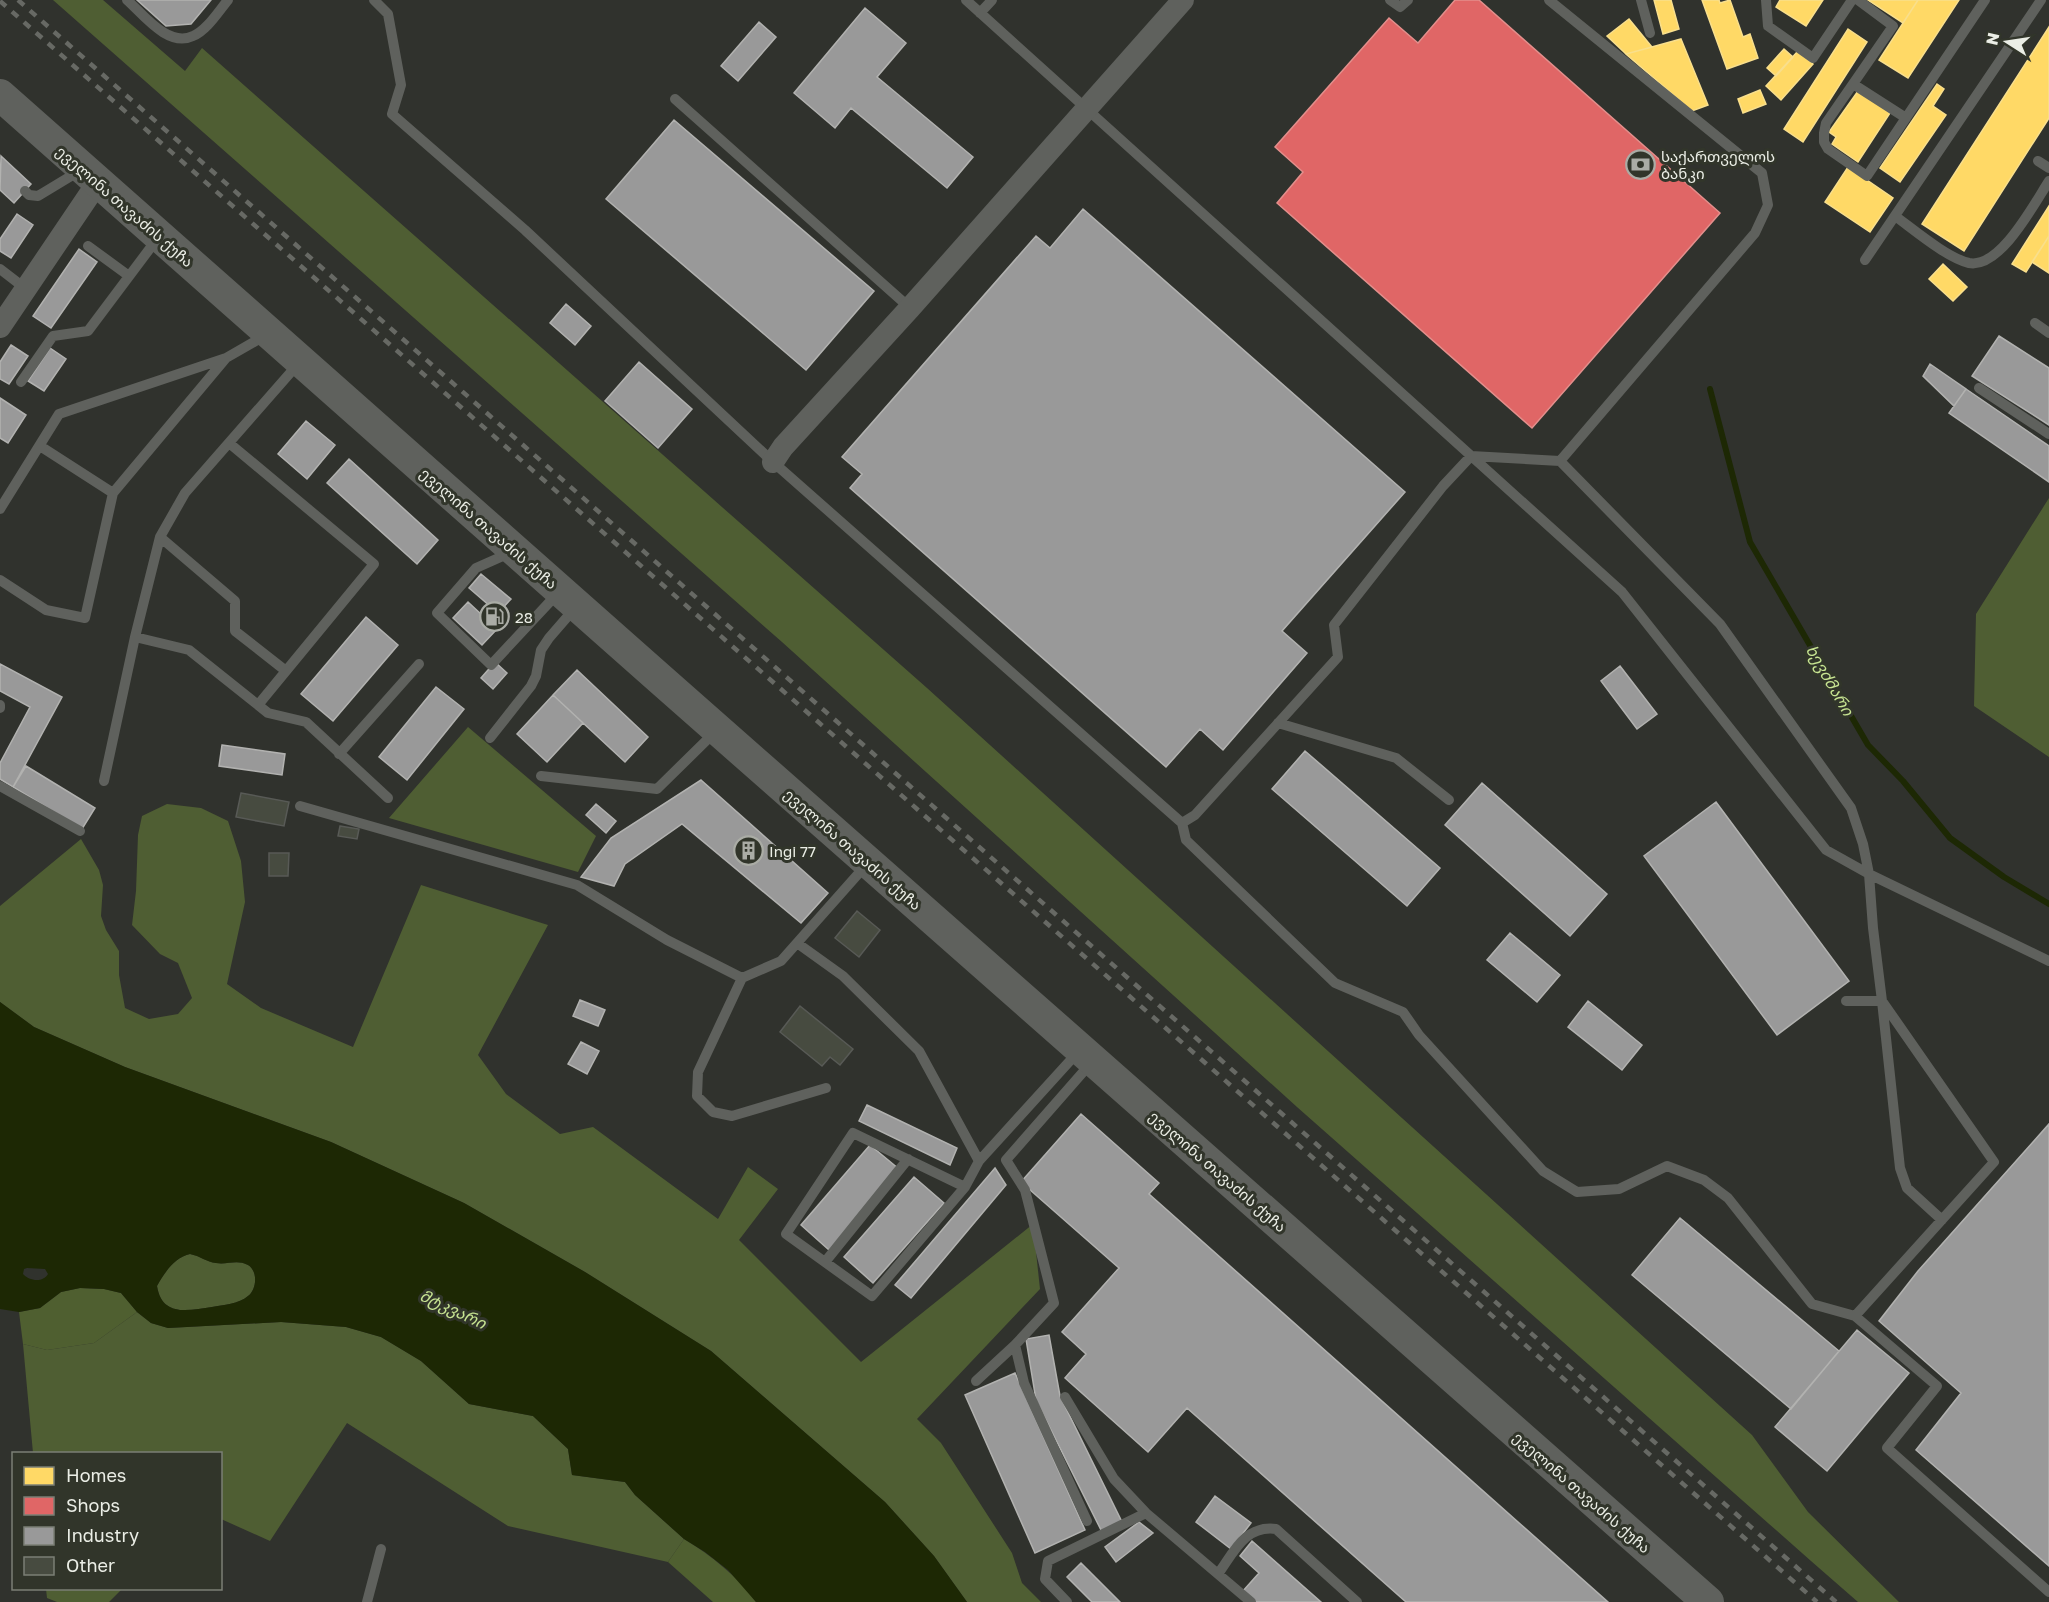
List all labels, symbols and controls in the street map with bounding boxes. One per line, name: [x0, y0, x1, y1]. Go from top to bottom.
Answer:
north arrow: [1977, 12, 2037, 72]
text: N: [1981, 31, 2003, 47]
street label: ეველინა თავაძის ქუჩა: [52, 142, 197, 271]
place label: საქართველოს ბანკი: [1661, 147, 1775, 183]
bank icon: საქართველოს ბანკი: [1624, 149, 1656, 181]
street label: ეველინა თავაძის ქუჩა: [416, 464, 561, 593]
fuel station icon: 28: [478, 601, 510, 633]
place label: 28: [515, 608, 533, 626]
water label: ხევძმარი: [1802, 641, 1859, 720]
street label: ეველინა თავაძის ქუჩა: [780, 785, 925, 914]
building icon: Ingi 77: [732, 835, 764, 867]
place label: Ingi 77: [769, 842, 816, 860]
street label: ეველინა თავაძის ქუჩა: [1145, 1107, 1290, 1236]
water label: მტკვარი: [417, 1285, 490, 1333]
street label: ეველინა თავაძის ქუჩა: [1509, 1428, 1654, 1557]
legend: [12, 1452, 222, 1590]
text: Homes: [66, 1464, 126, 1486]
text: Shops: [66, 1494, 120, 1516]
text: Industry: [66, 1524, 139, 1546]
text: Other: [66, 1554, 115, 1576]

